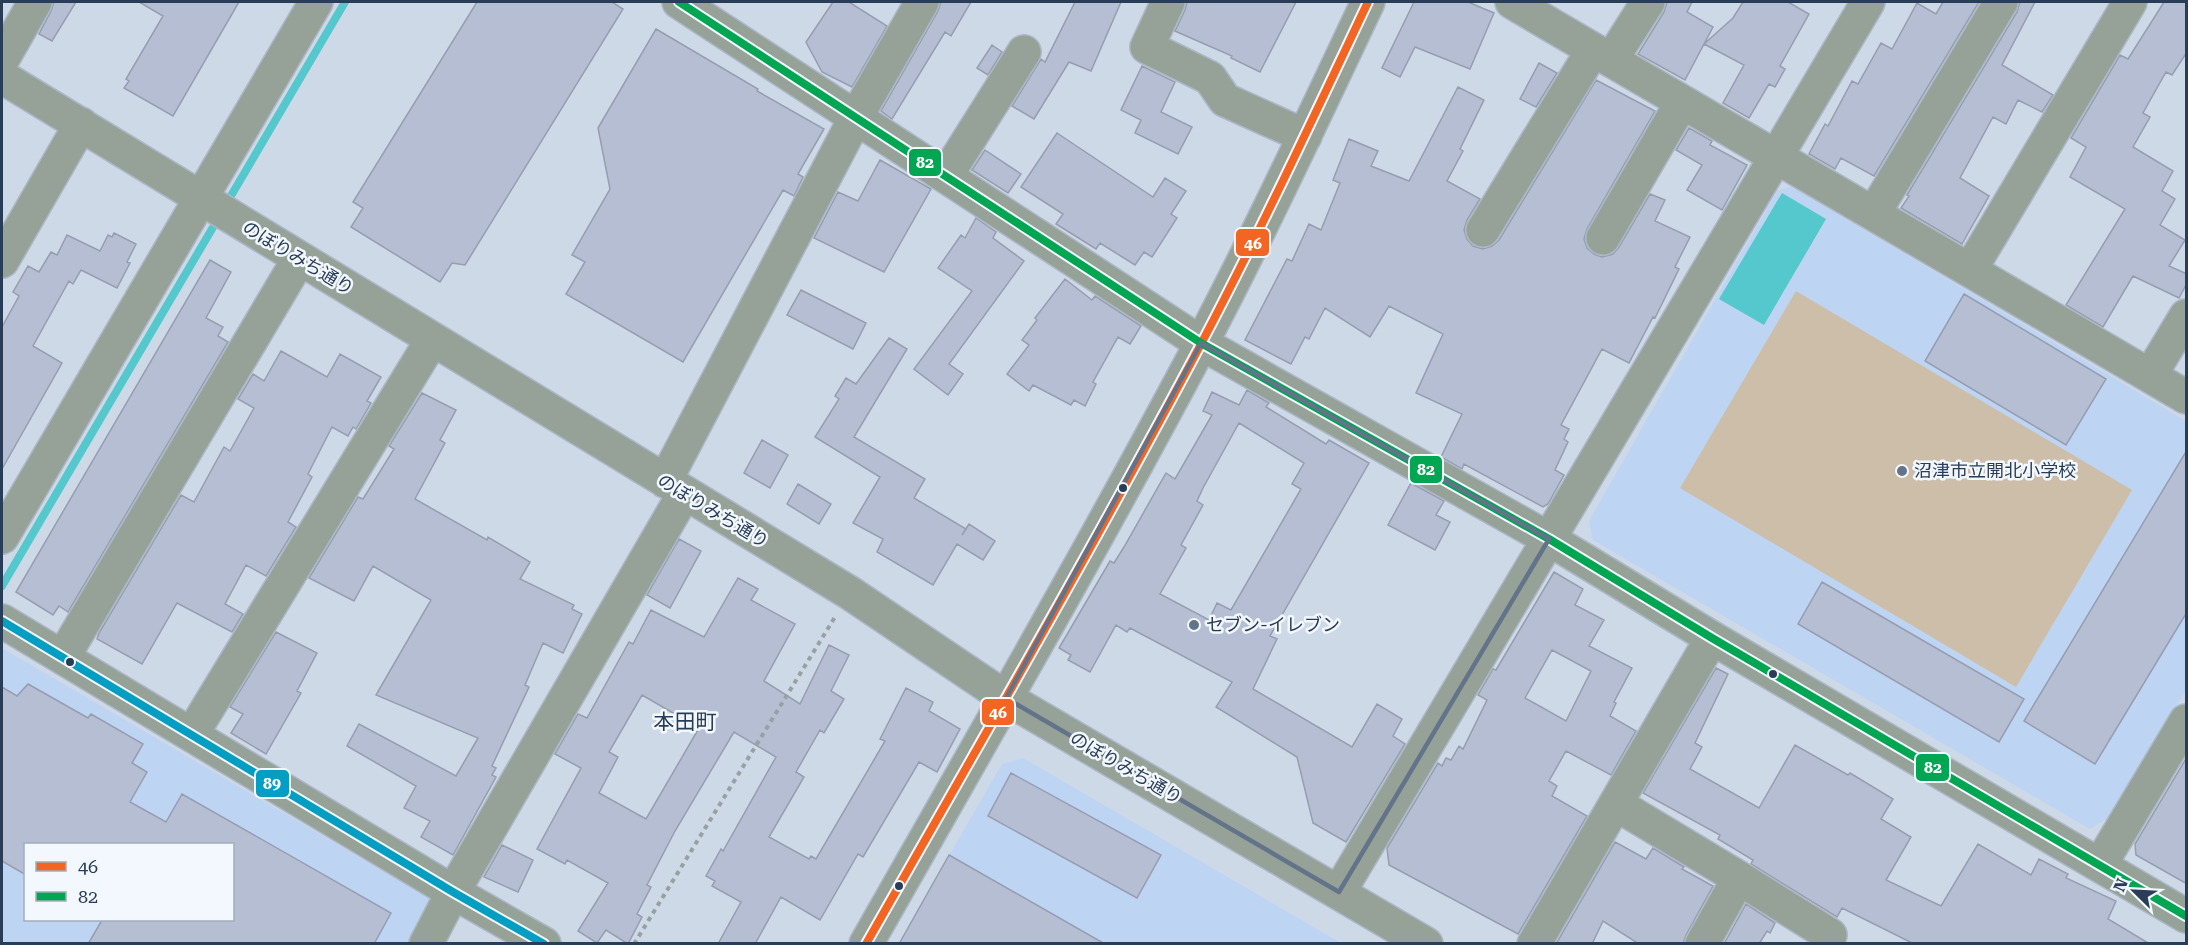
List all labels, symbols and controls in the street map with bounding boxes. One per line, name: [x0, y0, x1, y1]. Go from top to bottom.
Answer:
line badge: 82: [908, 148, 942, 177]
text: 82: [916, 153, 934, 172]
street label: のぼりみち通り: [239, 216, 358, 299]
line badge: 46: [1235, 228, 1270, 257]
text: 46: [1244, 234, 1262, 253]
line badge: 82: [1409, 455, 1443, 484]
text: 82: [1417, 460, 1435, 479]
place label: 沼津市立開北小学校: [1914, 460, 2076, 481]
marker: 沼津市立開北小学校: [1895, 464, 1909, 478]
street label: のぼりみち通り: [654, 469, 773, 552]
unlabelled marker: [1117, 482, 1129, 494]
place label: セブン-イレブン: [1206, 614, 1340, 635]
marker: セブン-イレブン: [1187, 618, 1201, 632]
unlabelled marker: [64, 656, 76, 668]
unlabelled marker: [1767, 668, 1779, 680]
line badge: 46: [981, 698, 1015, 726]
text: 46: [989, 703, 1007, 722]
district label: 本田町: [654, 710, 717, 734]
street label: のぼりみち通り: [1066, 727, 1186, 808]
line badge: 82: [1915, 753, 1950, 782]
text: 82: [1924, 758, 1942, 777]
line badge: 89: [255, 769, 290, 798]
text: 89: [263, 774, 281, 793]
legend: [24, 843, 234, 921]
text: 46: [78, 856, 98, 877]
north arrow: [2104, 861, 2164, 921]
text: N: [2110, 876, 2132, 895]
unlabelled marker: [893, 880, 905, 892]
text: 82: [78, 886, 98, 907]

